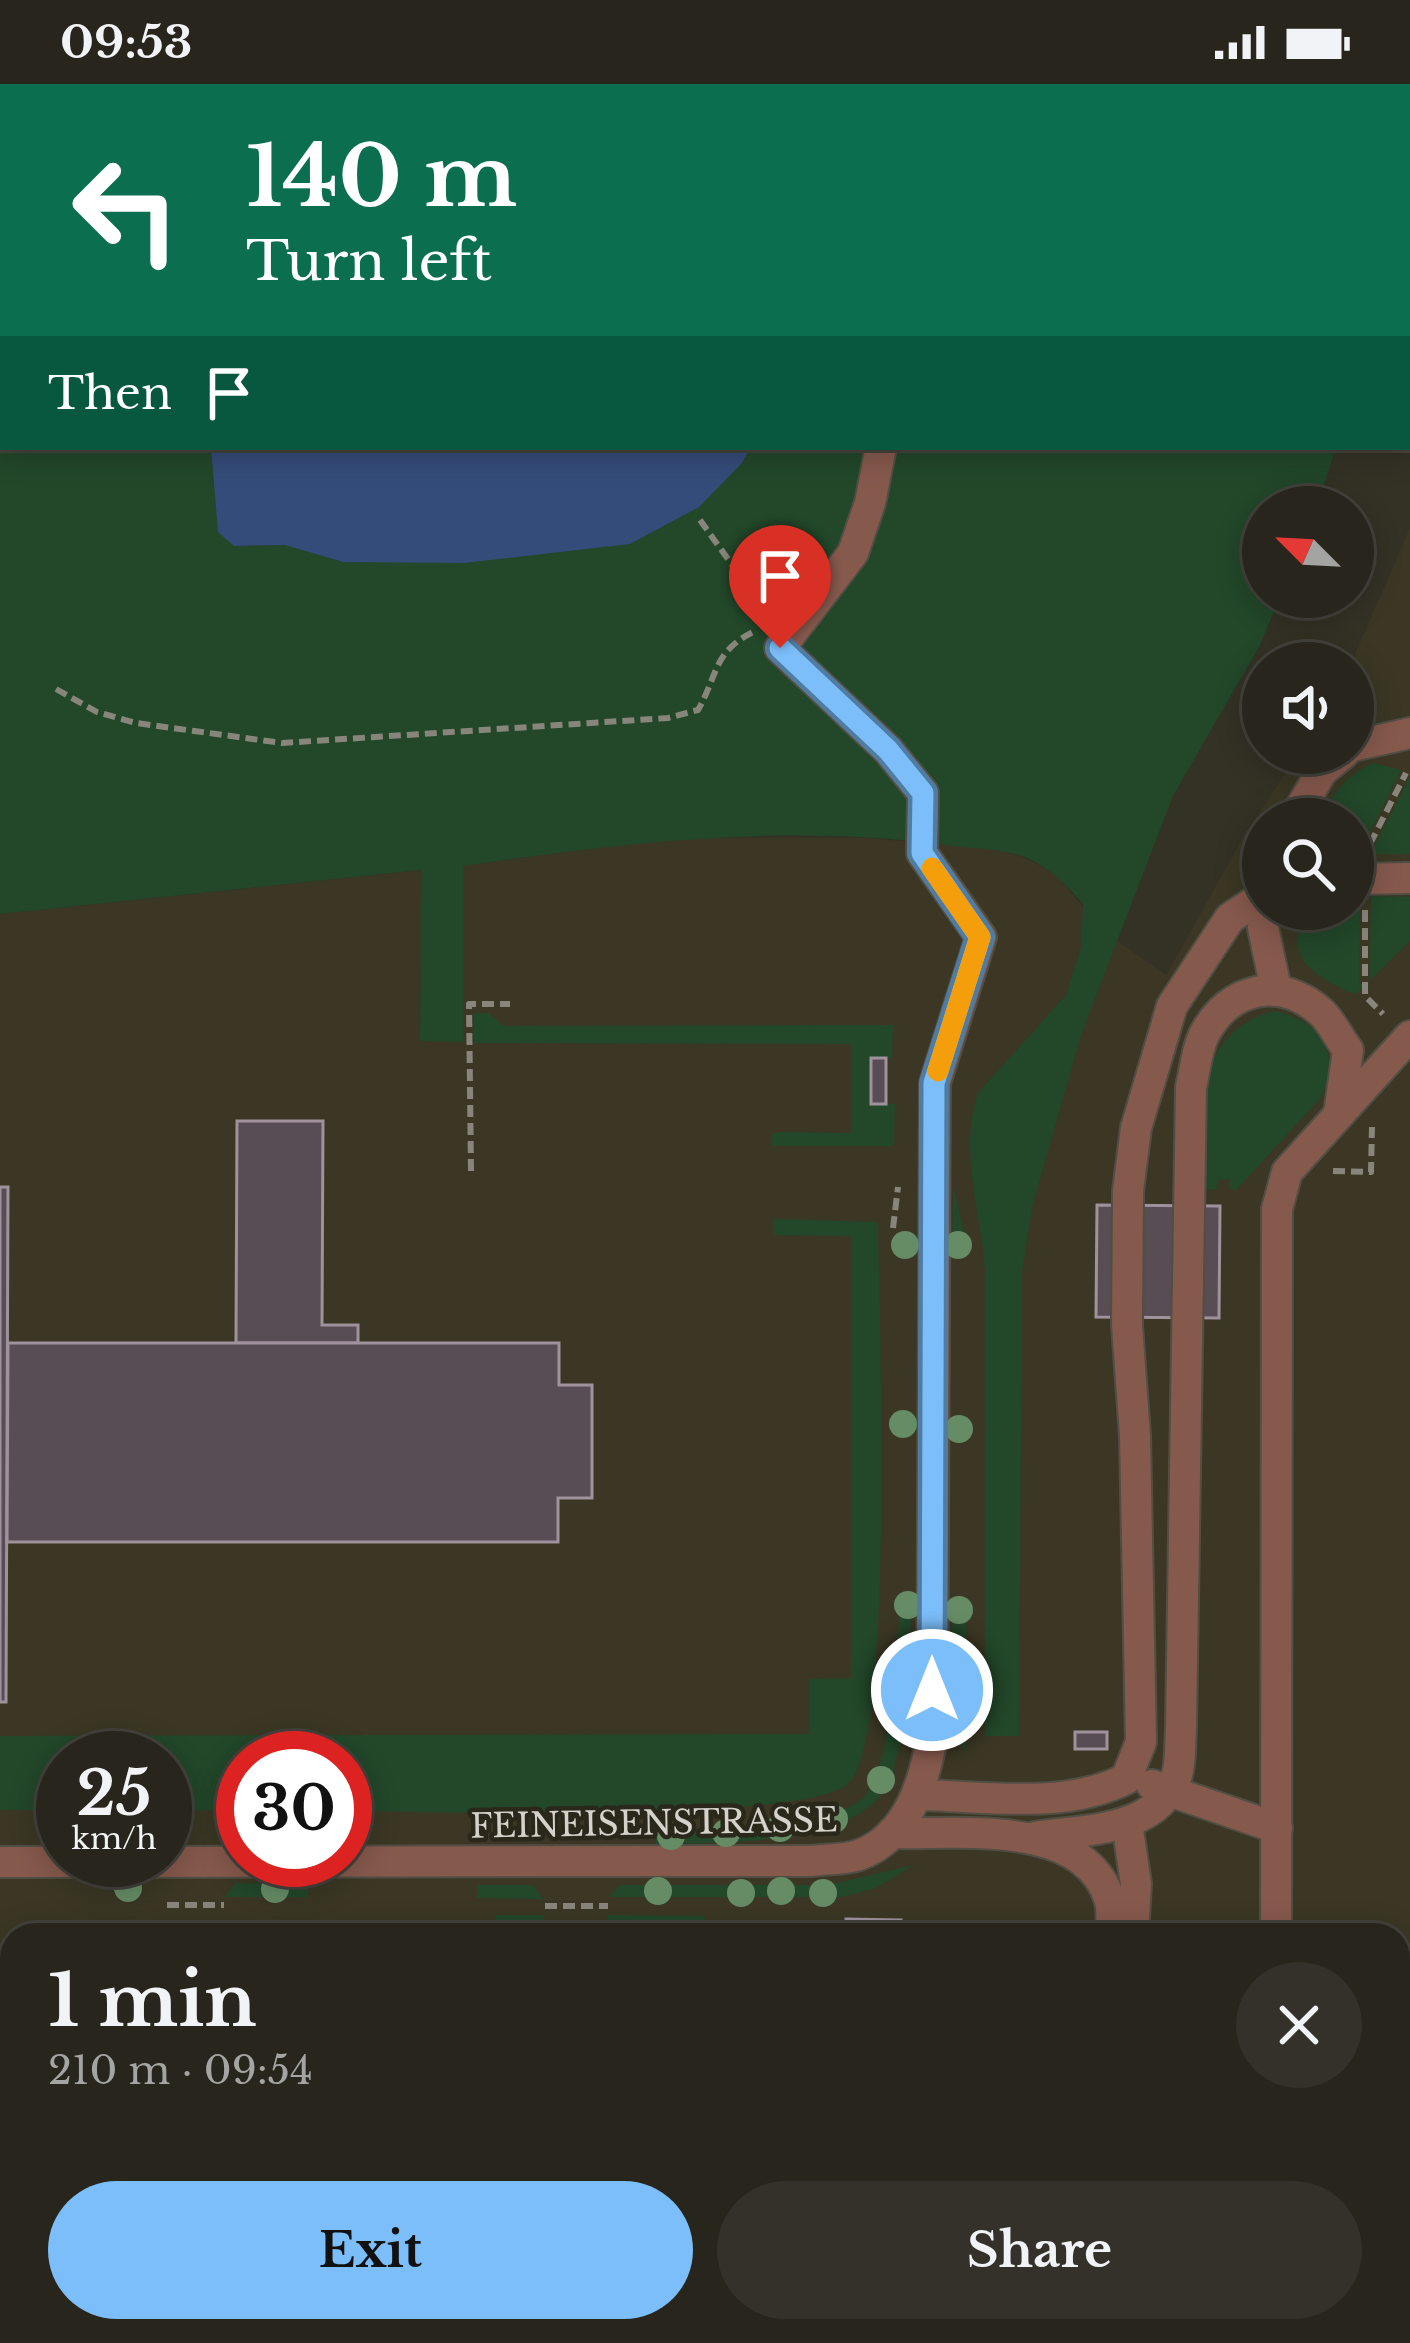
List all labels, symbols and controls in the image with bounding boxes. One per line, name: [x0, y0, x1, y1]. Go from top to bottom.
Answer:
text: 09:53: [60, 14, 193, 70]
text: 140 m: [246, 125, 517, 229]
icon: left: [48, 132, 204, 288]
text: Turn left: [246, 228, 492, 295]
icon: arrive: [196, 360, 262, 426]
text: Then: [48, 365, 172, 421]
north arrow: [1242, 486, 1374, 618]
map controls: [1242, 486, 1374, 930]
pin: [729, 525, 831, 648]
icon: arrive: [747, 543, 813, 609]
button: sound: [1242, 642, 1374, 774]
button: search: [1242, 798, 1374, 930]
position arrow: [869, 1627, 995, 1753]
speed limit sign: 30: [216, 1731, 372, 1887]
text: 25: [77, 1757, 151, 1831]
street label: FEINEISENSTRASSE: [470, 1799, 838, 1847]
text: km/h: [71, 1820, 157, 1857]
text: 1 min: [48, 1956, 257, 2045]
button: close: [1236, 1962, 1362, 2088]
text: 210 m · 09:54: [48, 2046, 313, 2095]
button: Exit: [48, 2181, 693, 2319]
button: Share: [717, 2181, 1362, 2319]

